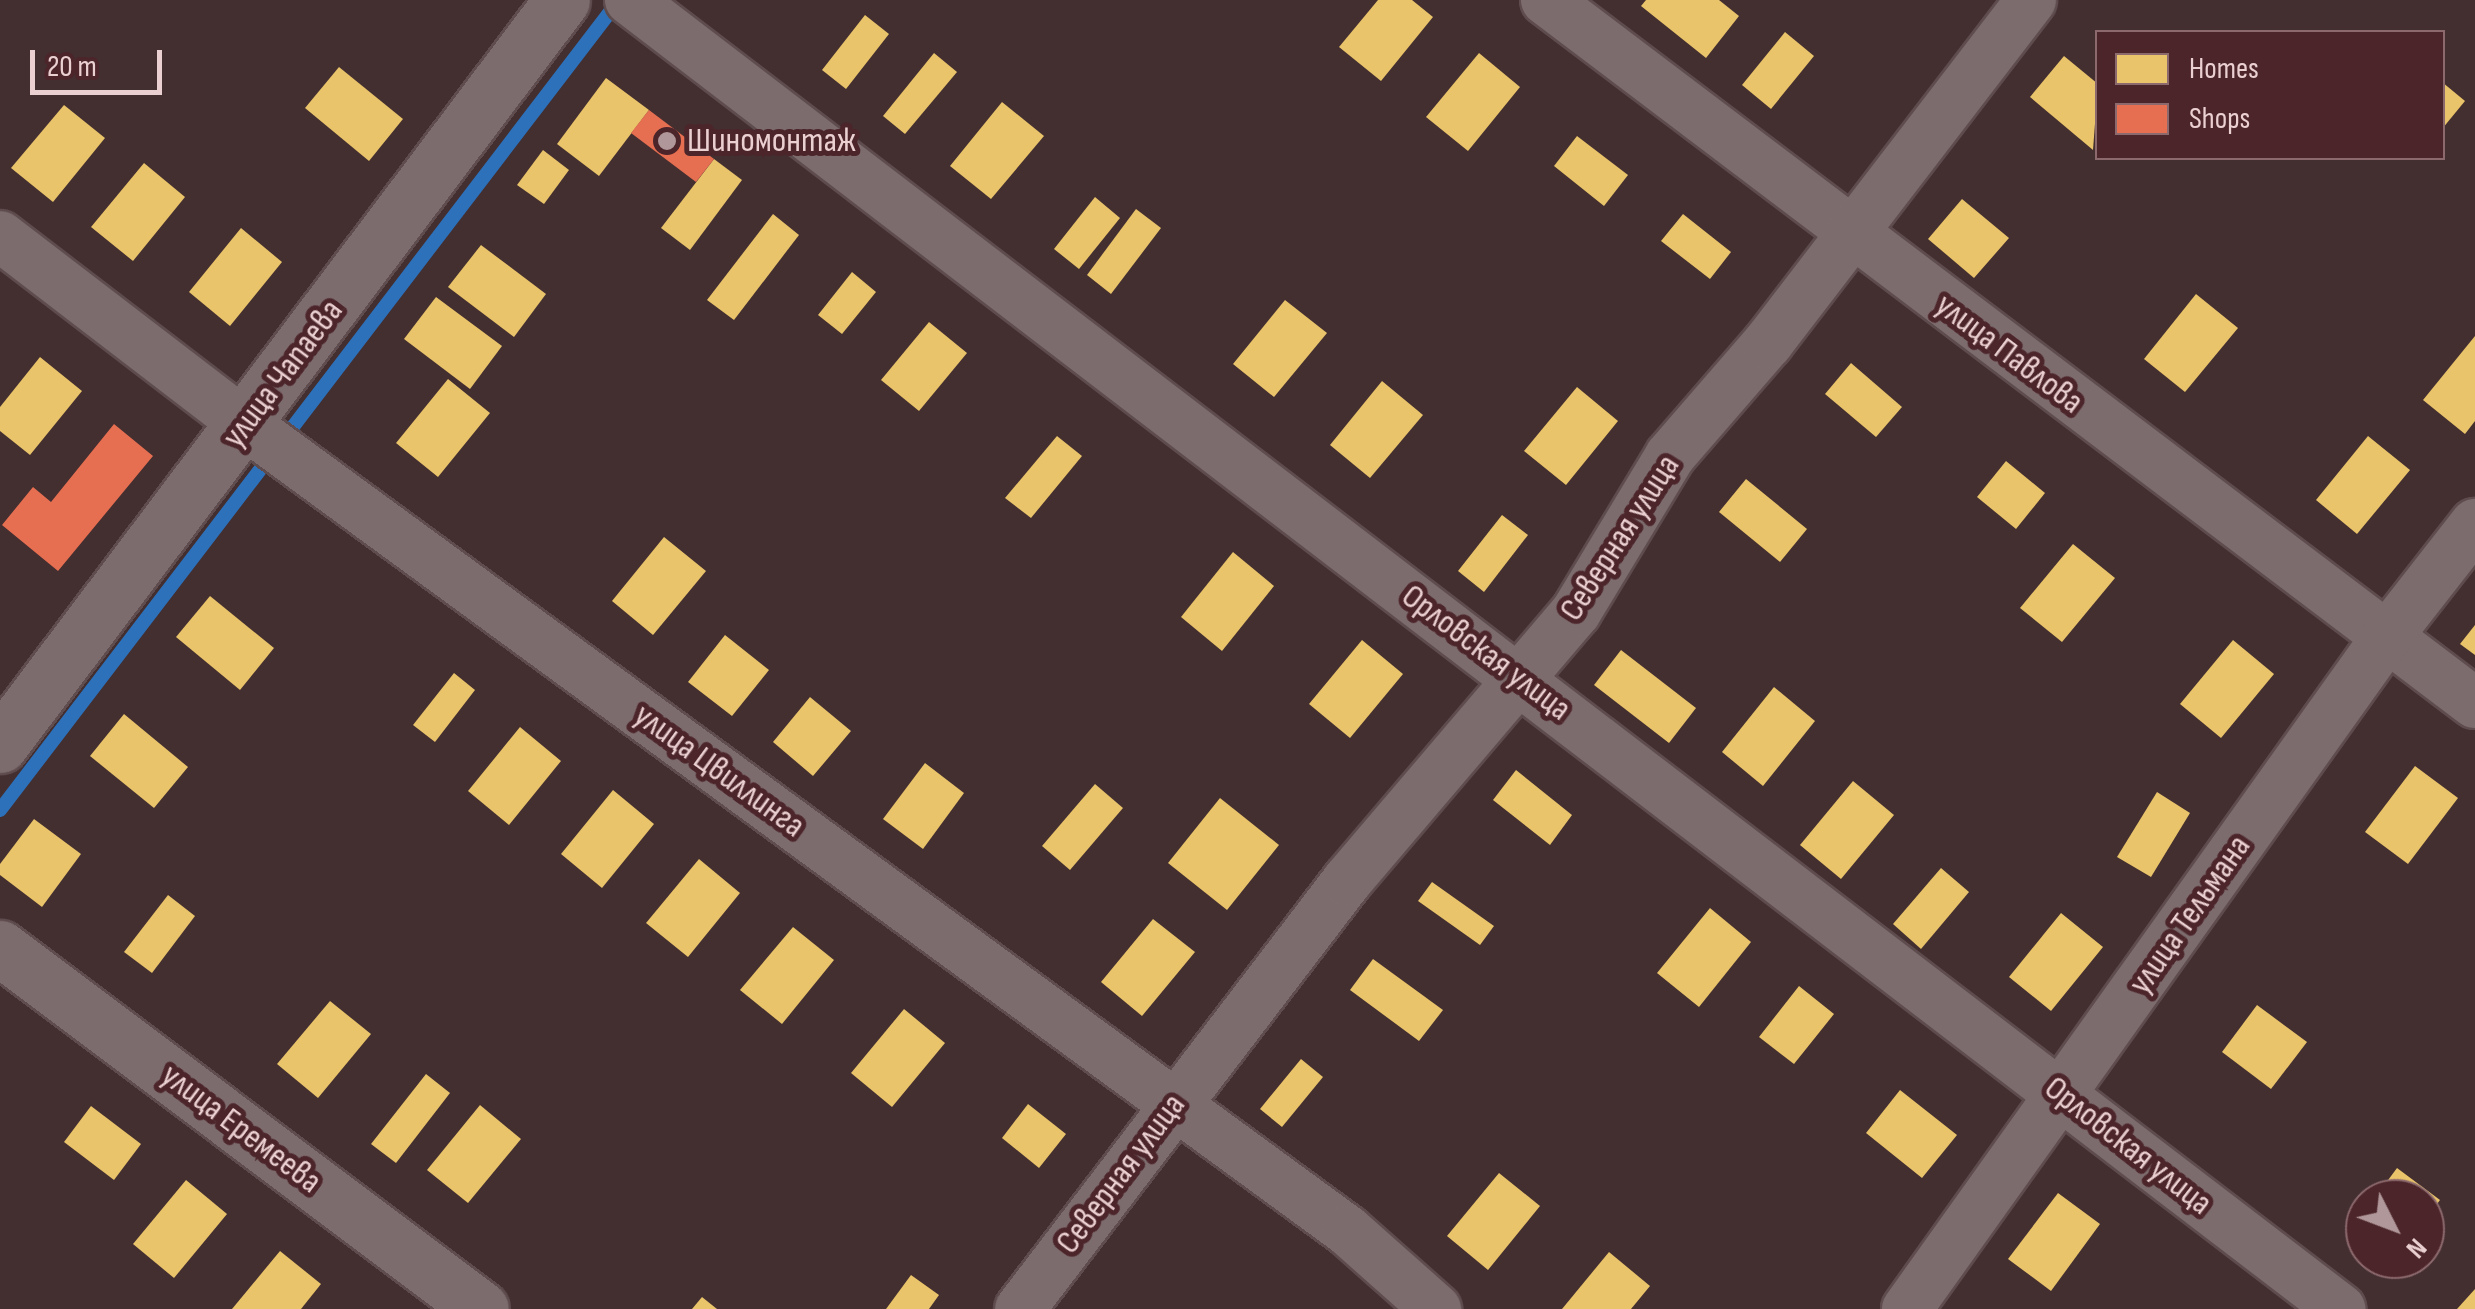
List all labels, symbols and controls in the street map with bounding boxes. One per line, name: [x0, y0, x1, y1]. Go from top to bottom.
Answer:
scale bar: [35, 30, 168, 92]
legend: [2095, 30, 2445, 160]
text: 20 m: [47, 49, 97, 85]
text: Homes: [2189, 51, 2259, 87]
text: Shops: [2189, 101, 2250, 137]
place label: Шиномонтаж: [687, 120, 856, 162]
marker: Шиномонтаж: [656, 130, 678, 152]
street label: улица Павлова: [1927, 285, 2091, 423]
street label: улица Чапаева: [214, 292, 352, 456]
street label: Северная улица: [1551, 447, 1689, 629]
street label: Орловская улица: [1393, 576, 1579, 730]
street label: улица Цвиллинга: [625, 695, 813, 847]
street label: улица Тельмана: [2120, 827, 2260, 1003]
street label: улица Еремеева: [152, 1055, 330, 1203]
street label: Орловская улица: [2036, 1067, 2220, 1225]
street label: Северная улица: [1047, 1086, 1195, 1262]
north arrow: [2345, 1179, 2445, 1279]
text: N: [2399, 1231, 2433, 1265]

